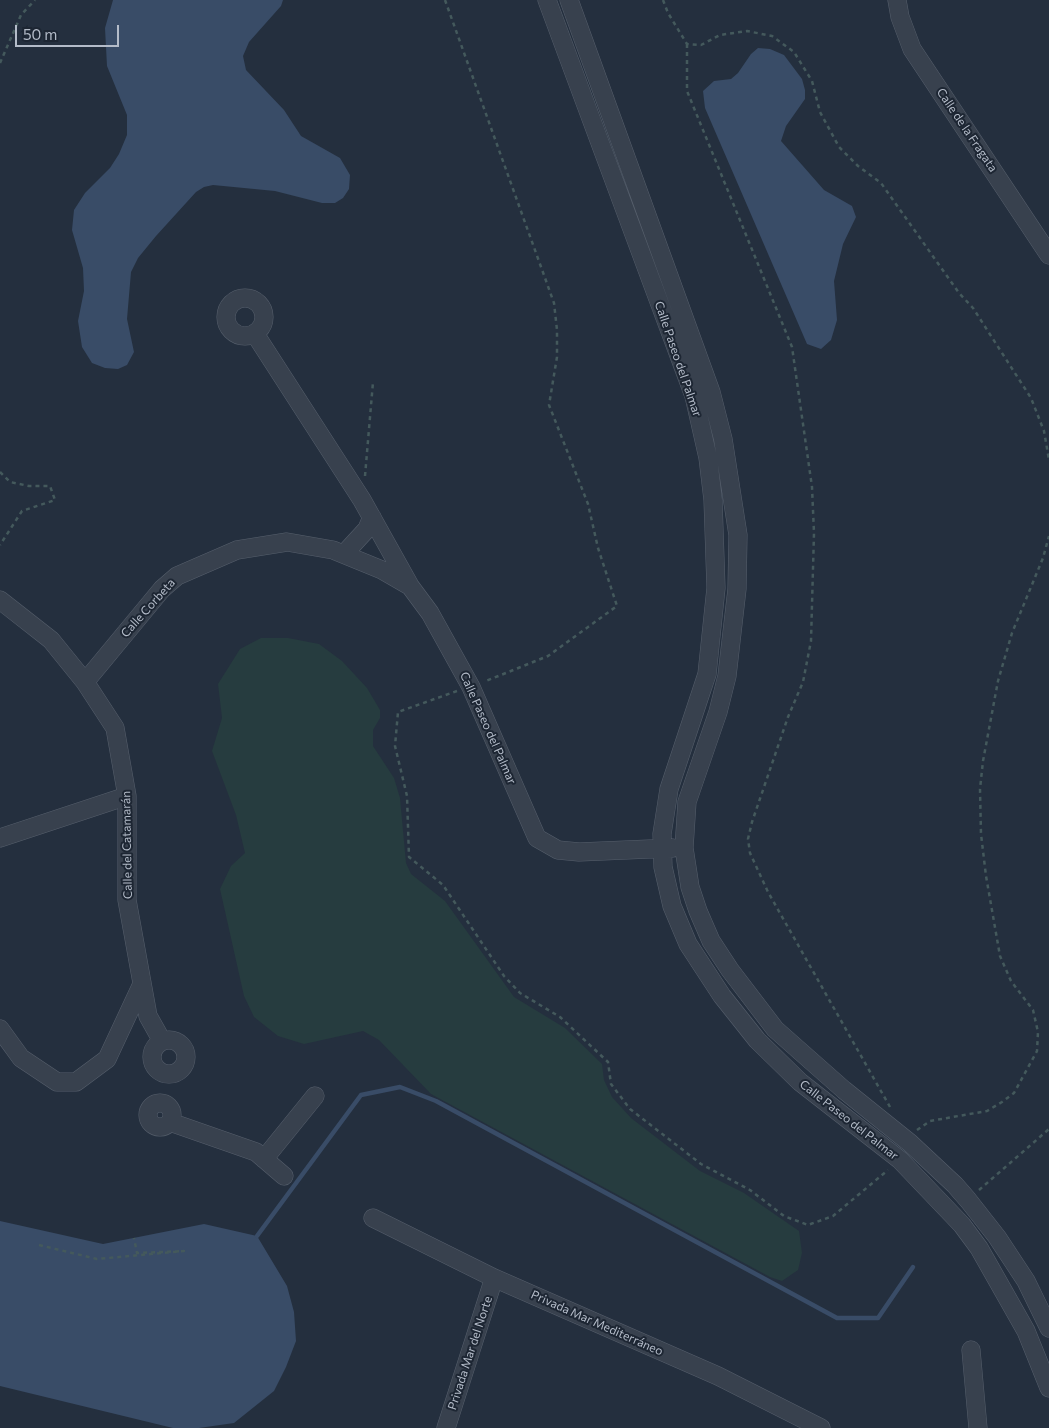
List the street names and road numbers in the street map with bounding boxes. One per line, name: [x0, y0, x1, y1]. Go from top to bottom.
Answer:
street label: Calle de la Fragata: [934, 85, 1000, 175]
street label: Calle Paseo del Palmar: [651, 299, 705, 419]
street label: Calle Corbeta: [118, 576, 178, 640]
street label: Calle Paseo del Palmar: [457, 670, 519, 786]
street label: Calle del Catamarán: [119, 791, 135, 899]
street label: Calle Paseo del Palmar: [797, 1077, 901, 1163]
street label: Privada Mar Mediterráneo: [529, 1287, 665, 1359]
street label: Privada Mar del Norte: [445, 1294, 495, 1412]

